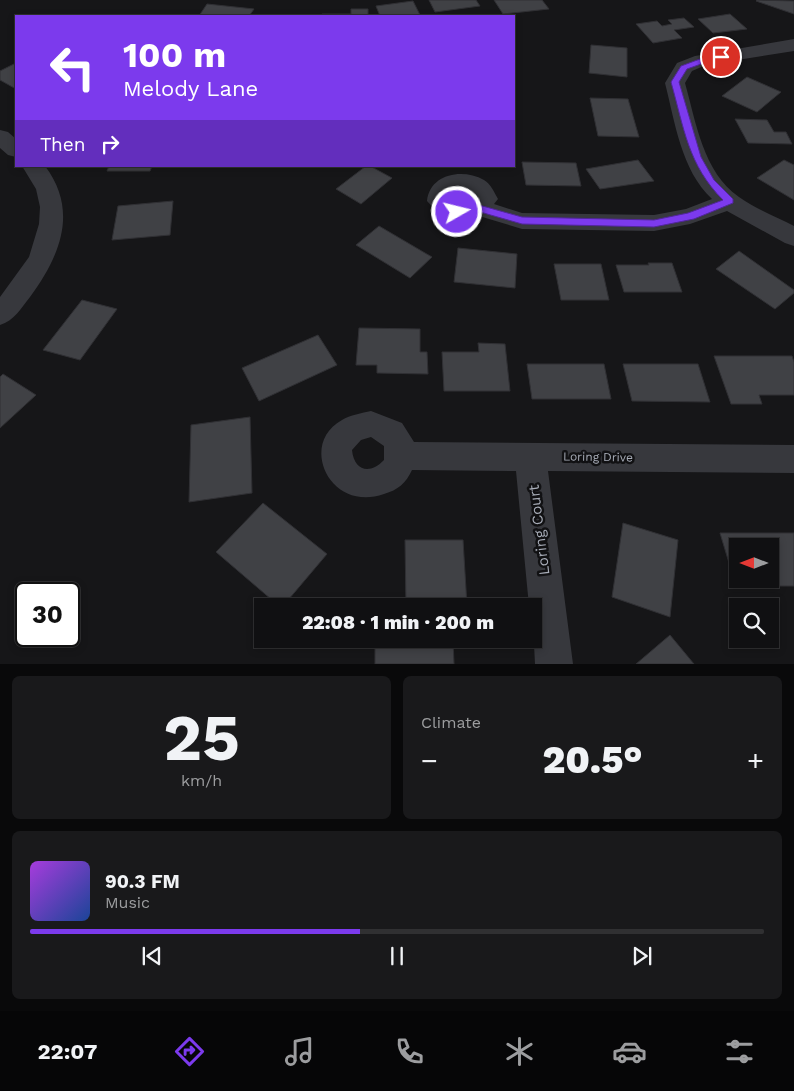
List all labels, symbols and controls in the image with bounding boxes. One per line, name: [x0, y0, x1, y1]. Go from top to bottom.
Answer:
text: 100 m: [123, 34, 226, 76]
icon: left: [40, 35, 105, 100]
pin: [700, 36, 742, 78]
icon: arrive: [707, 43, 735, 71]
text: Melody Lane: [123, 76, 258, 101]
icon: right: [96, 130, 124, 158]
text: Then: [40, 133, 86, 156]
position arrow: [430, 185, 482, 237]
street label: Loring Drive: [563, 449, 633, 465]
street label: Loring Court: [524, 483, 553, 576]
north arrow: [729, 538, 779, 588]
map controls: [729, 538, 779, 648]
speed limit sign: 30: [15, 582, 80, 647]
button: search: [729, 598, 779, 648]
text: 22:08 · 1 min · 200 m: [302, 611, 494, 634]
text: 25: [163, 700, 240, 776]
text: Climate: [421, 713, 481, 732]
text: 20.5°: [542, 738, 643, 782]
text: −: [421, 744, 438, 777]
text: +: [747, 744, 764, 777]
text: km/h: [181, 771, 222, 790]
text: 90.3 FM: [105, 870, 180, 893]
text: Music: [105, 893, 150, 912]
icon: previous: [138, 942, 166, 970]
icon: pause: [383, 942, 411, 970]
icon: next: [628, 942, 656, 970]
icon: directions: [172, 1034, 207, 1069]
icon: music: [282, 1034, 317, 1069]
icon: phone: [392, 1034, 427, 1069]
icon: climate: [502, 1034, 537, 1069]
icon: car: [612, 1034, 647, 1069]
icon: filters: [722, 1034, 757, 1069]
text: 22:07: [37, 1039, 97, 1064]

